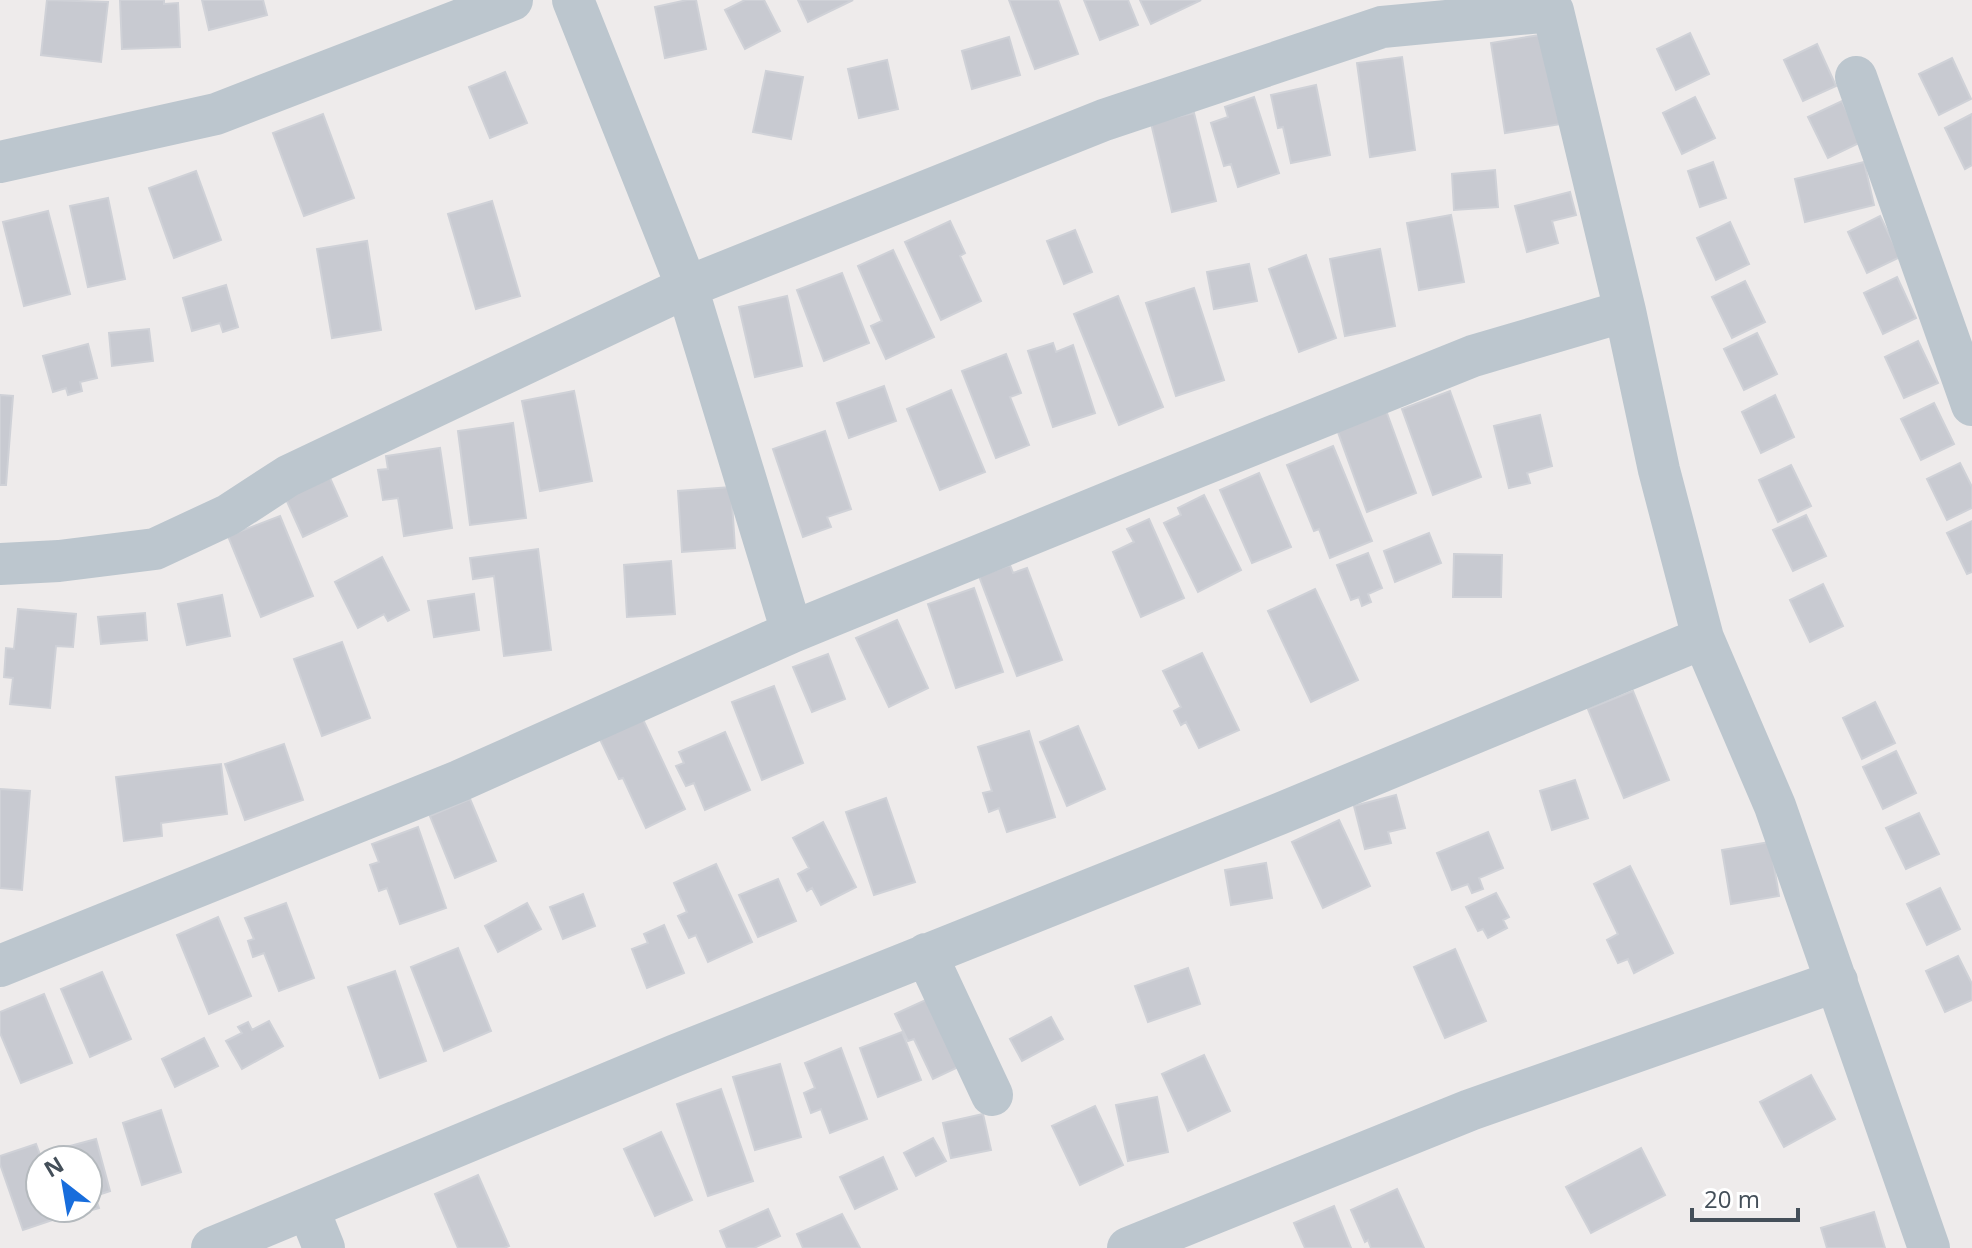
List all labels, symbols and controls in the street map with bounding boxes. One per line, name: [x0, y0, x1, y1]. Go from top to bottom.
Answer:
north arrow: [24, 1144, 104, 1224]
text: N: [38, 1149, 69, 1183]
scale bar: [1692, 1172, 1798, 1222]
text: 20 m: [1704, 1182, 1760, 1215]

